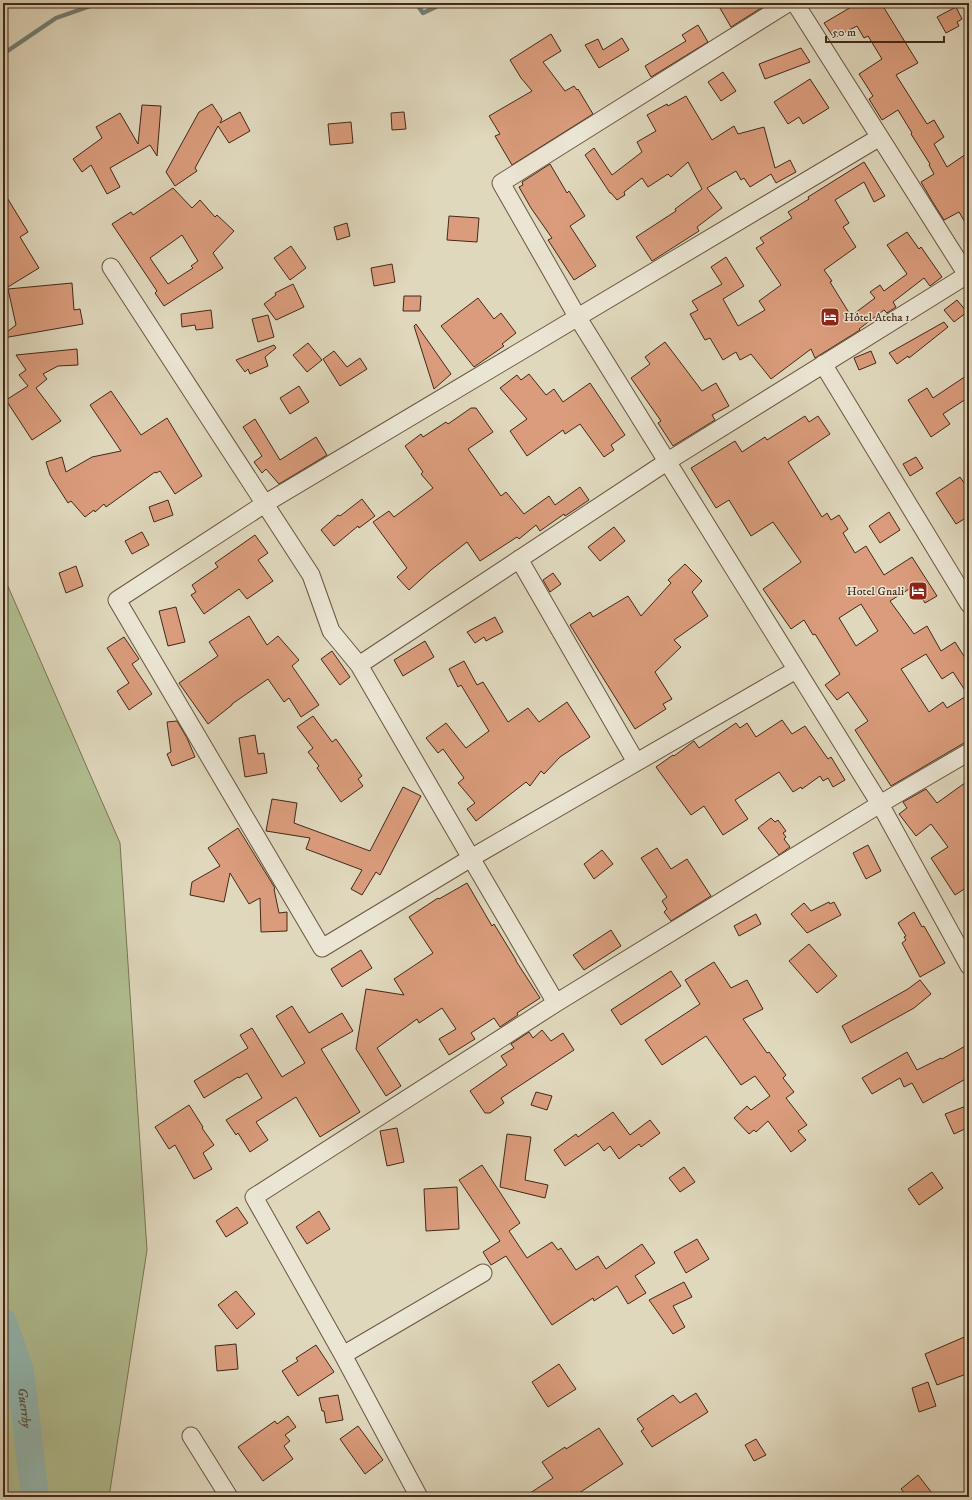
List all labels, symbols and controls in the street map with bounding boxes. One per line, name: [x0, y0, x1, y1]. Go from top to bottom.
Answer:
scale bar: [826, 18, 944, 44]
text: 50 m: [832, 25, 856, 40]
hotel icon: Hôtel Ateha 1: [819, 306, 841, 328]
place label: Hôtel Ateha 1: [844, 310, 910, 325]
hotel icon: Hotel Gnali: [907, 580, 929, 602]
place label: Hotel Gnali: [847, 584, 904, 599]
water label: Guerrhy: [14, 1387, 35, 1430]

